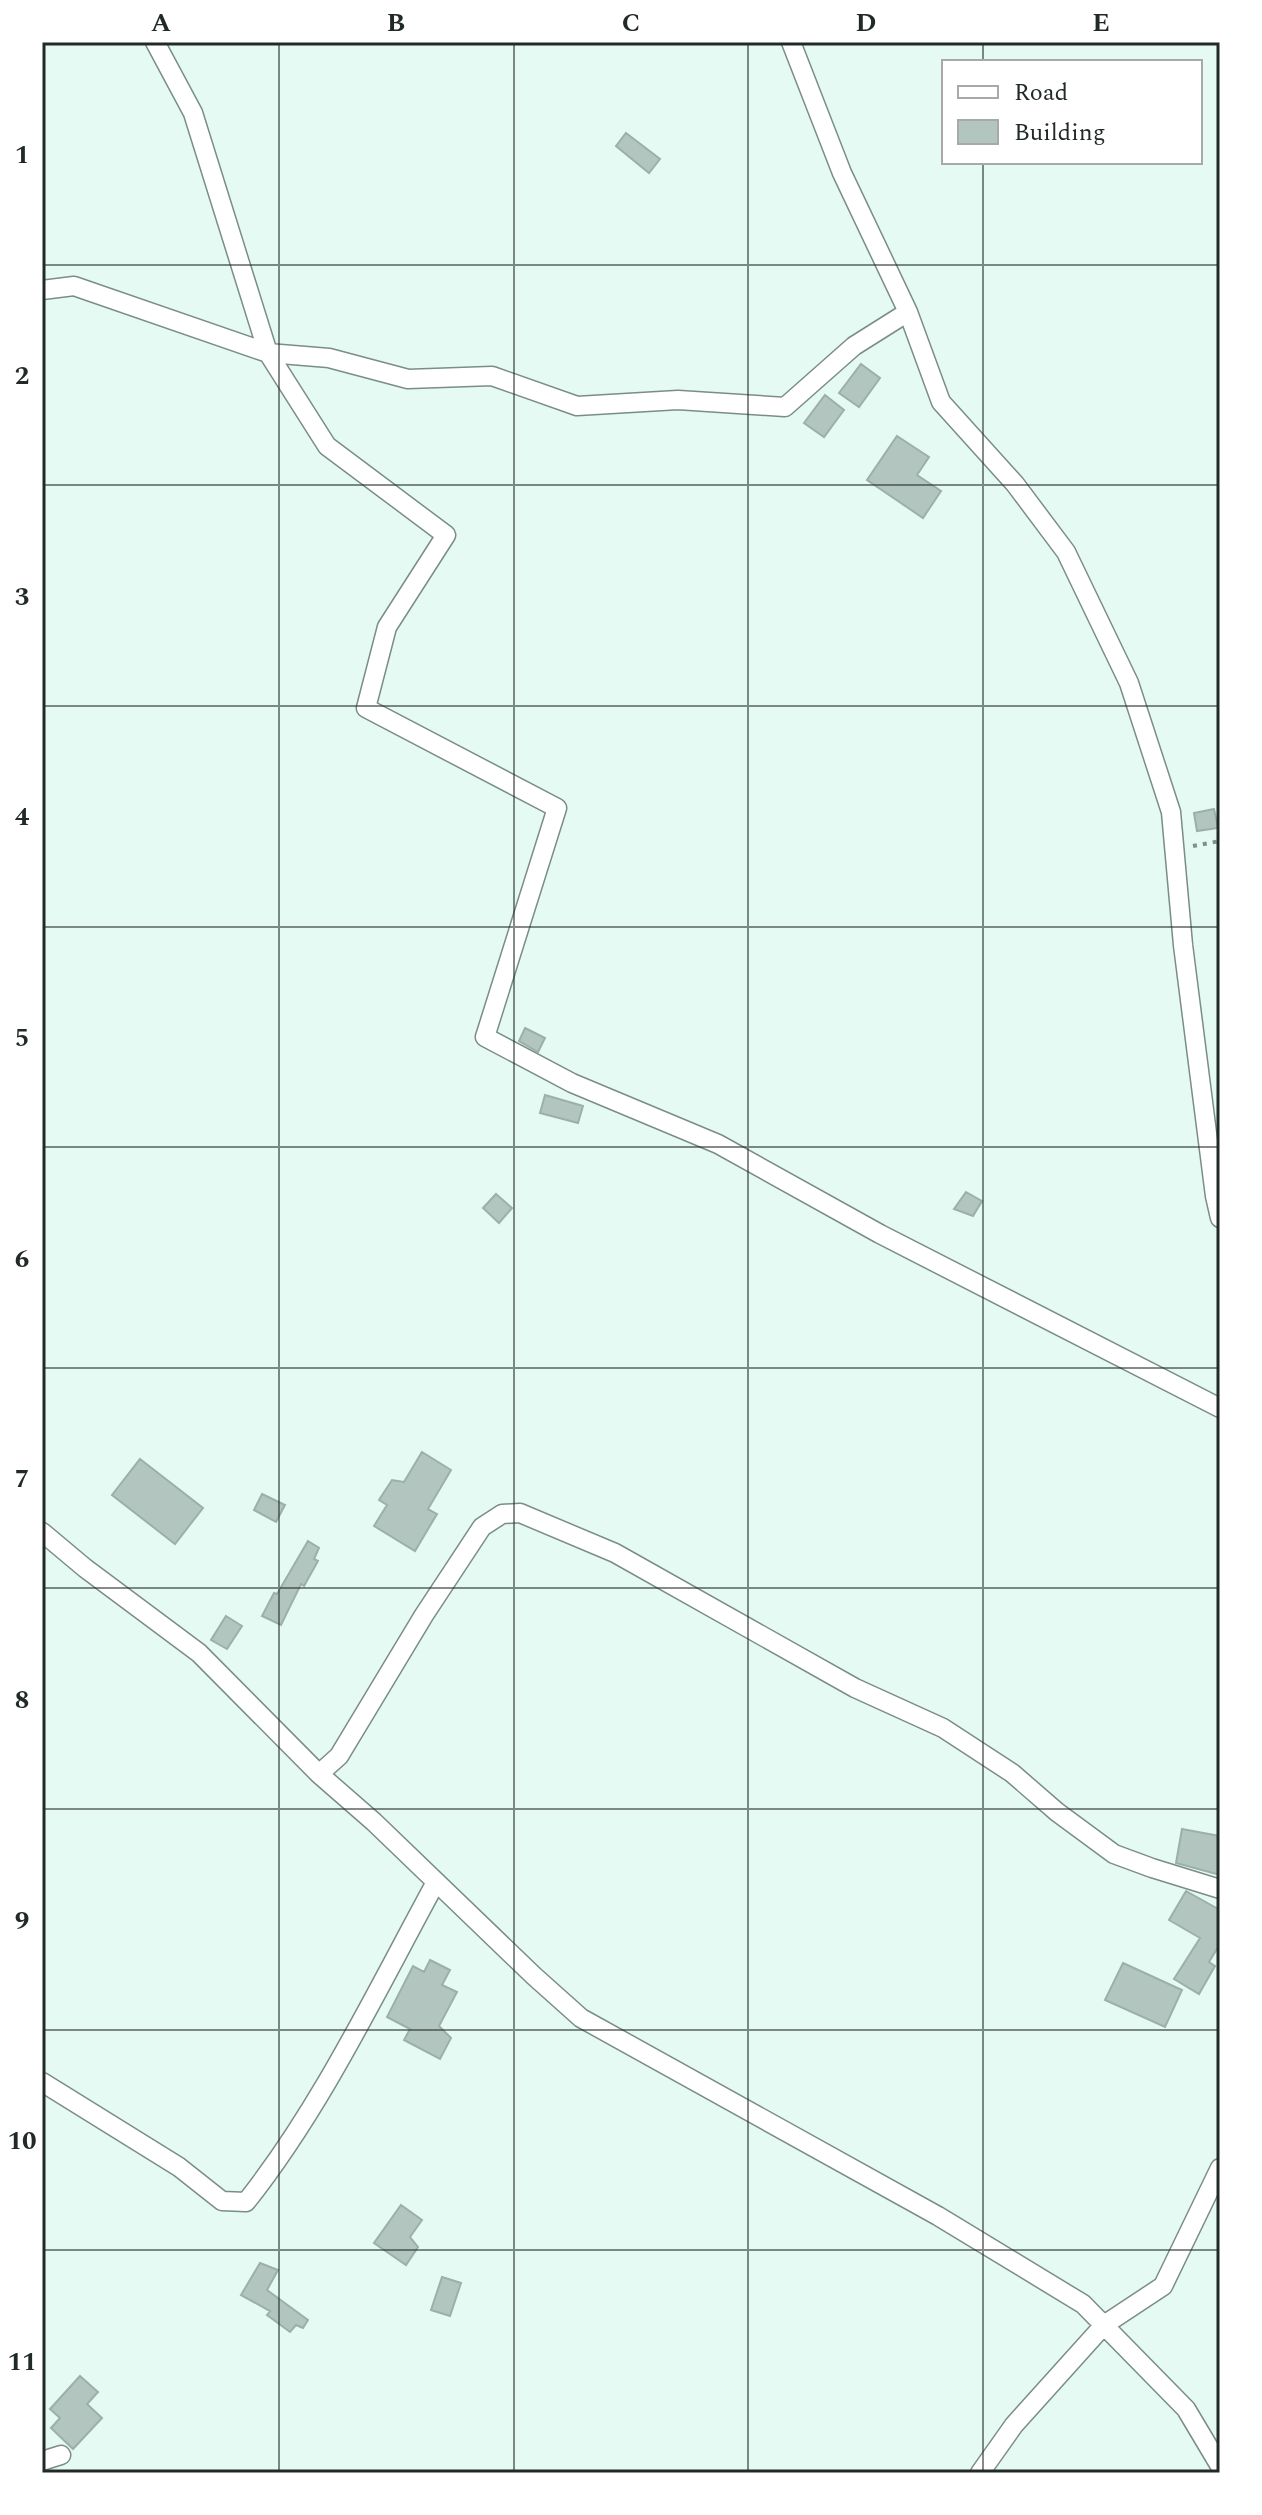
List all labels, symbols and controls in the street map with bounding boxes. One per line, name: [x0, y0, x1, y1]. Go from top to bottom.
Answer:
text: A: [151, 3, 171, 43]
text: B: [387, 3, 405, 43]
text: C: [622, 3, 640, 43]
text: D: [856, 3, 876, 43]
text: E: [1092, 3, 1110, 43]
legend: [942, 60, 1202, 164]
text: Road: [1014, 75, 1068, 111]
text: Building: [1014, 115, 1106, 151]
text: 1: [15, 135, 29, 175]
text: 2: [15, 356, 29, 396]
text: 3: [15, 577, 29, 617]
text: 4: [15, 797, 30, 837]
text: 5: [15, 1018, 29, 1058]
text: 6: [15, 1239, 29, 1279]
text: 7: [15, 1459, 29, 1499]
text: 8: [15, 1680, 29, 1720]
text: 9: [15, 1901, 29, 1941]
text: 10: [7, 2121, 37, 2161]
text: 11: [7, 2342, 37, 2382]

